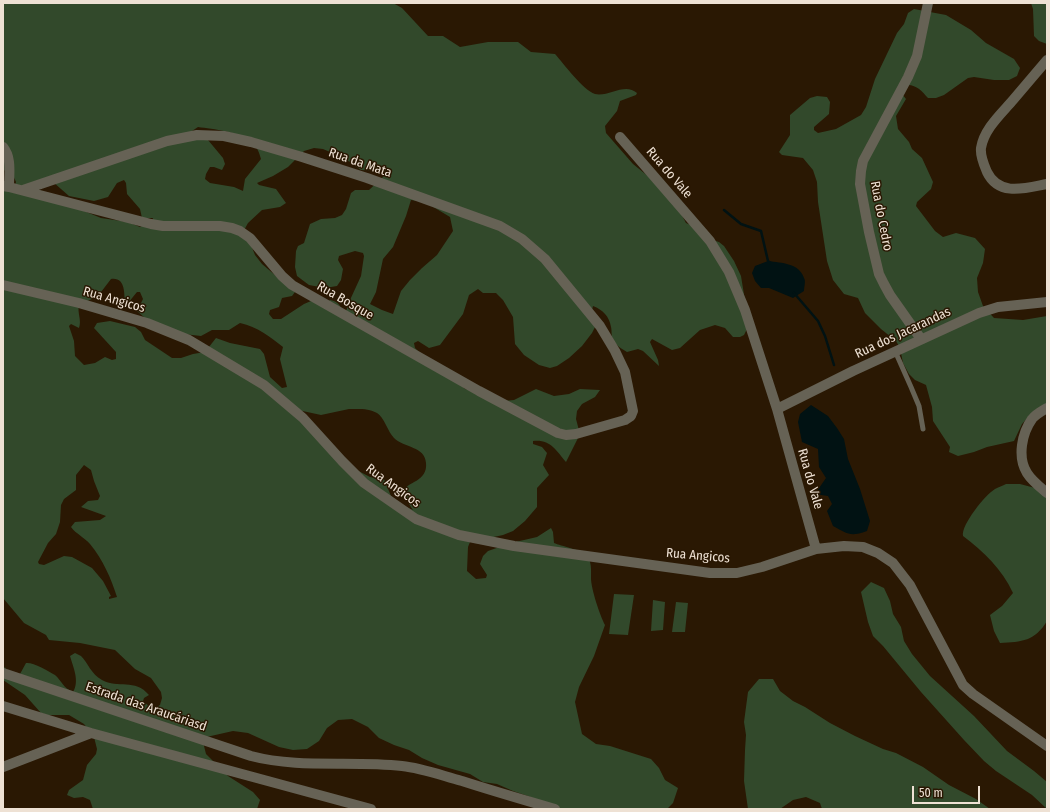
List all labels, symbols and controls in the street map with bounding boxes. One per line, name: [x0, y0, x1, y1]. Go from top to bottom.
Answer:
street label: Rua do Vale: [643, 144, 695, 202]
street label: Rua da Mata: [326, 145, 394, 181]
street label: Rua do Cedro: [867, 180, 895, 252]
street label: Rua Bosque: [314, 278, 376, 324]
street label: Rua Angicos: [81, 284, 147, 316]
street label: Rua dos Jacarandas: [853, 304, 953, 362]
street label: Rua do Vale: [794, 447, 826, 511]
street label: Rua Angicos: [362, 461, 424, 511]
street label: Rua Angicos: [665, 545, 731, 567]
street label: Estrada das Araucáriasd: [83, 679, 209, 735]
scale bar: [914, 778, 982, 804]
text: 50 m: [919, 786, 943, 800]

